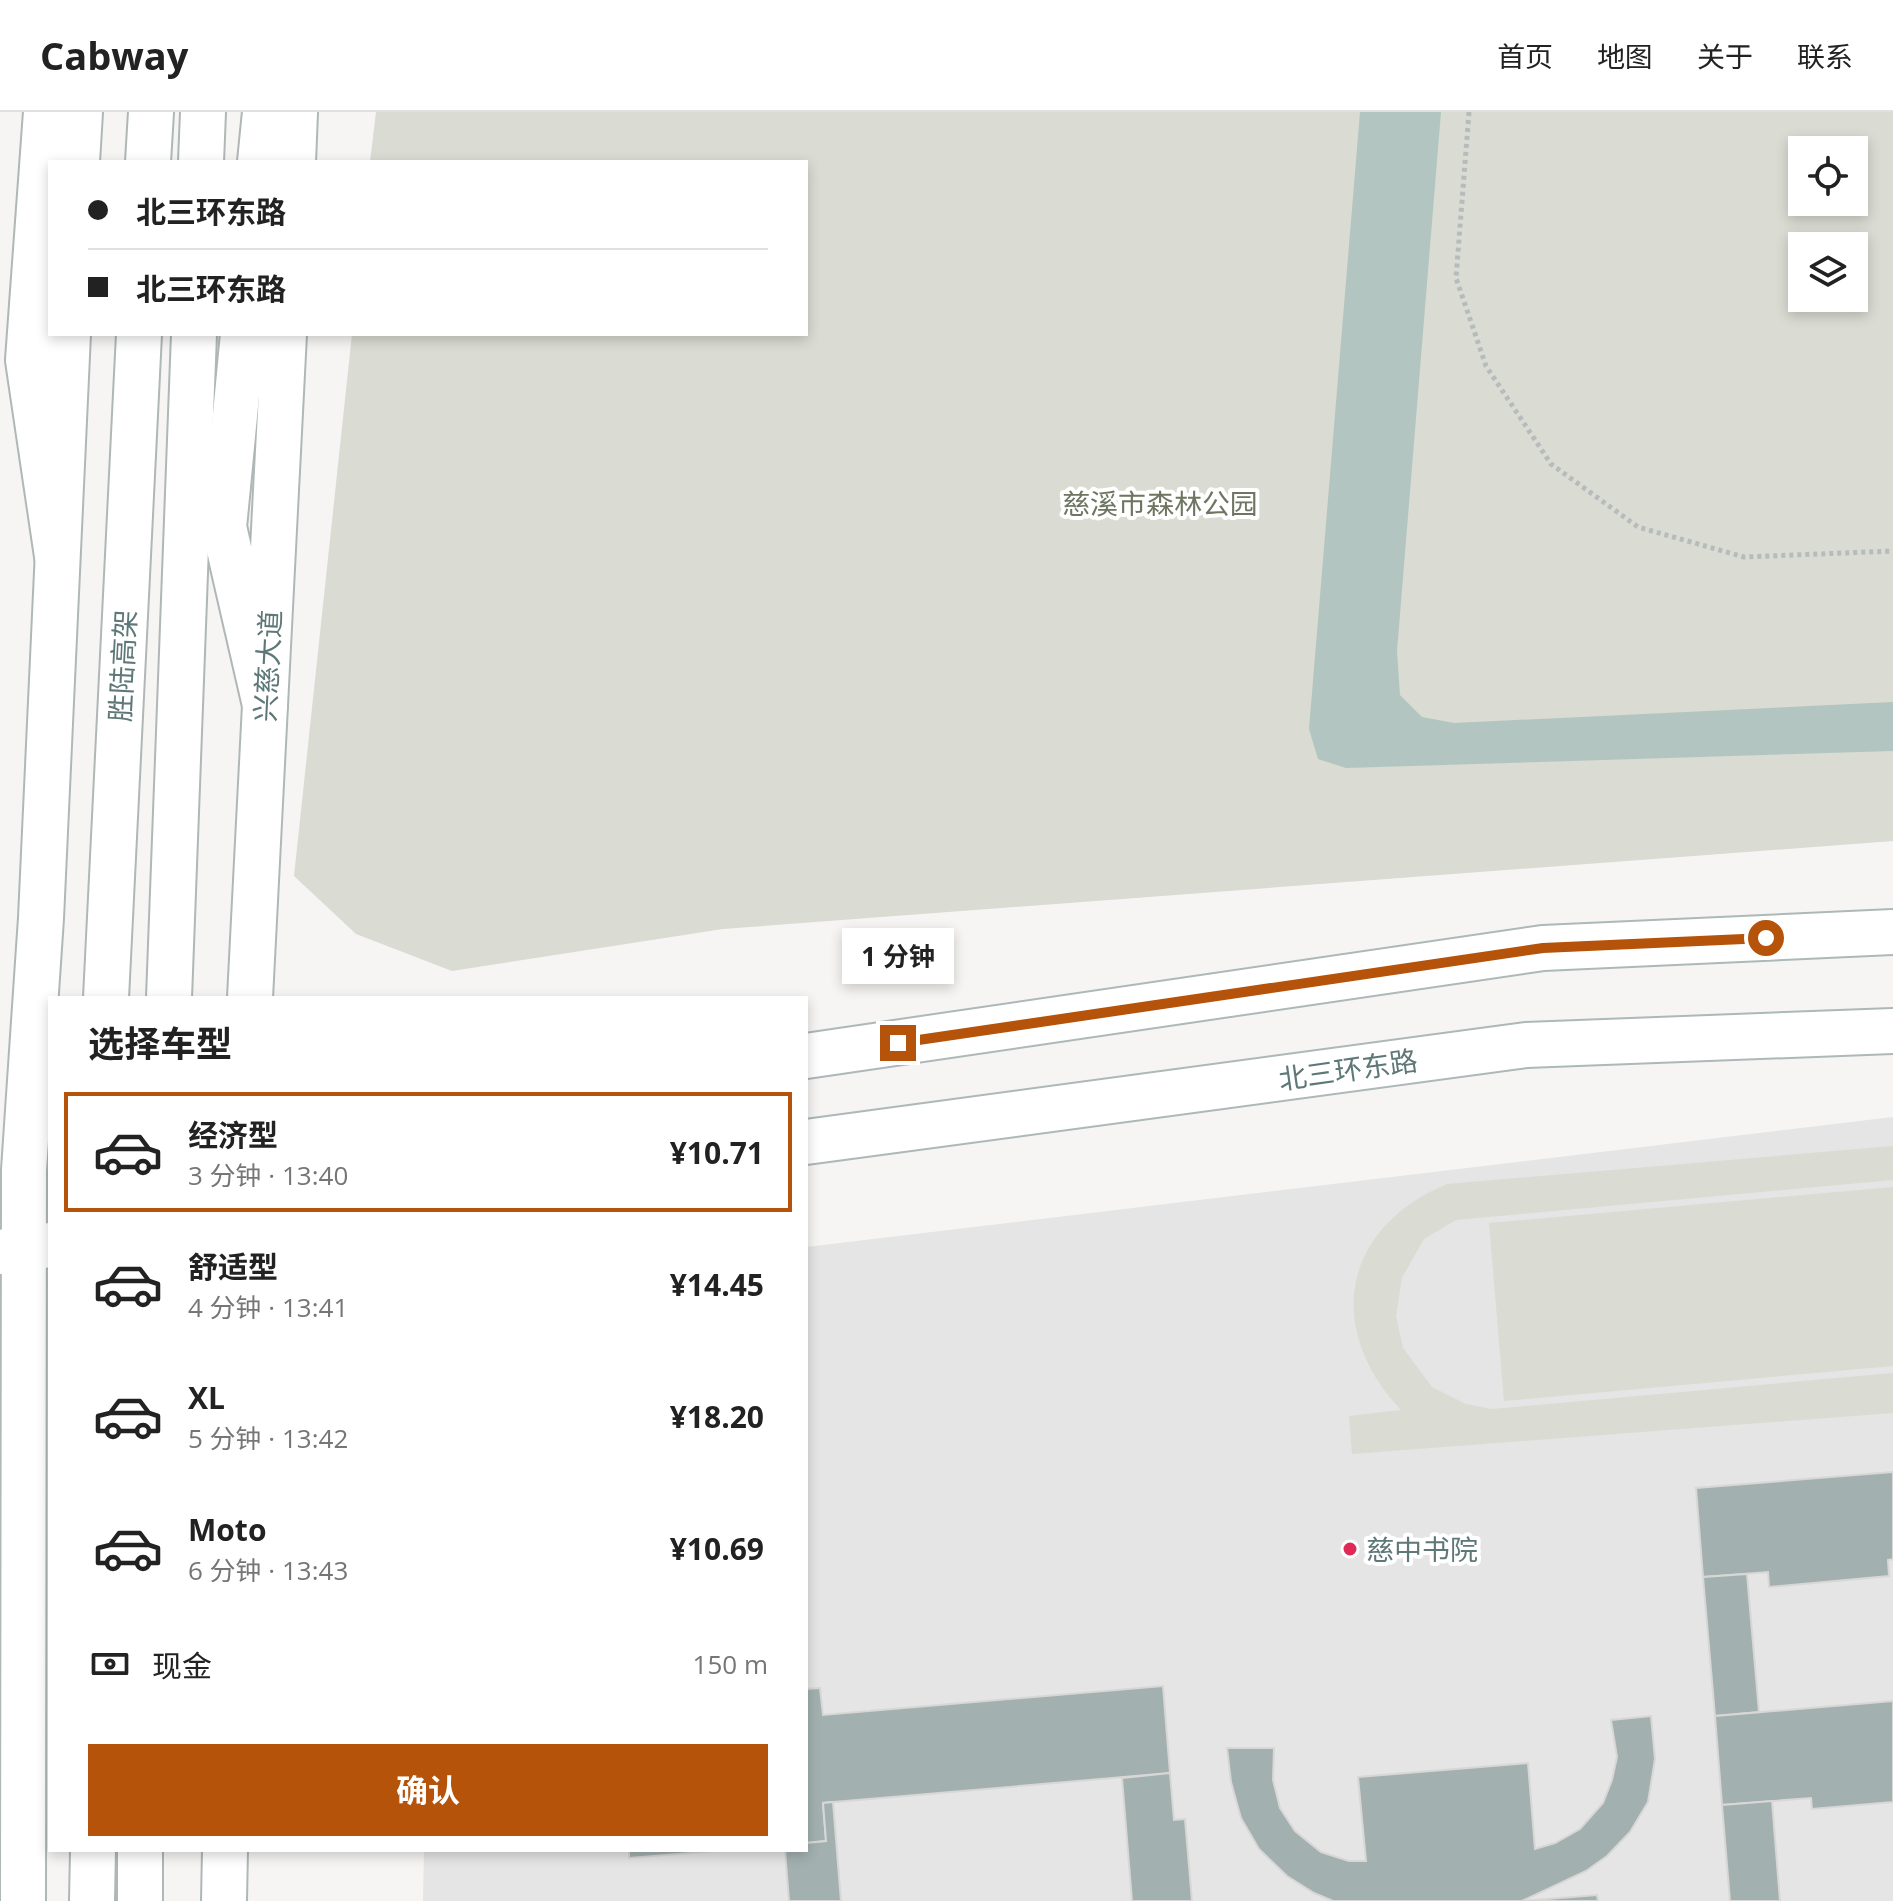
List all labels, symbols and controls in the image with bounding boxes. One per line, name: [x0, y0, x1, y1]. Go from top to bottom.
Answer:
text: Cabway: [40, 29, 188, 81]
text: 首页: [1497, 37, 1553, 75]
text: 地图: [1597, 37, 1653, 75]
text: 关于: [1697, 37, 1753, 75]
text: 联系: [1797, 37, 1853, 75]
map controls: [1788, 136, 1868, 312]
button: locate: [1788, 136, 1868, 216]
text: 北三环东路: [136, 191, 286, 232]
button: layers: [1788, 232, 1868, 312]
text: 北三环东路: [136, 268, 286, 309]
park label: 慈溪市森林公园: [1062, 484, 1258, 522]
street label: 胜陆高架: [100, 609, 144, 723]
street label: 兴慈大道: [245, 609, 289, 723]
route start: [1748, 920, 1784, 956]
callout: 1 分钟: [842, 927, 954, 983]
text: 1 分钟: [861, 938, 935, 974]
text: 选择车型: [88, 1019, 232, 1068]
route end: [880, 1025, 916, 1061]
street label: 北三环东路: [1276, 1040, 1420, 1098]
text: 经济型: [188, 1114, 278, 1155]
icon: car: [92, 1116, 164, 1188]
text: ¥10.71: [670, 1132, 764, 1173]
text: 3 分钟 · 13:40: [188, 1157, 348, 1193]
text: 舒适型: [188, 1246, 278, 1287]
icon: car: [92, 1248, 164, 1320]
text: ¥14.45: [670, 1264, 764, 1305]
text: 4 分钟 · 13:41: [188, 1289, 348, 1325]
text: XL: [188, 1377, 225, 1418]
icon: car: [92, 1380, 164, 1452]
text: ¥18.20: [670, 1396, 764, 1437]
text: 5 分钟 · 13:42: [188, 1420, 348, 1456]
text: Moto: [188, 1509, 266, 1550]
icon: car: [92, 1512, 164, 1584]
text: ¥10.69: [670, 1528, 764, 1569]
place label: 慈中书院: [1366, 1530, 1478, 1568]
marker: 慈中书院: [1341, 1540, 1359, 1558]
text: 6 分钟 · 13:43: [188, 1552, 348, 1588]
icon: cash: [88, 1642, 132, 1686]
text: 现金: [152, 1645, 212, 1686]
text: 150 m: [693, 1646, 768, 1682]
button: 确认: [88, 1744, 768, 1836]

